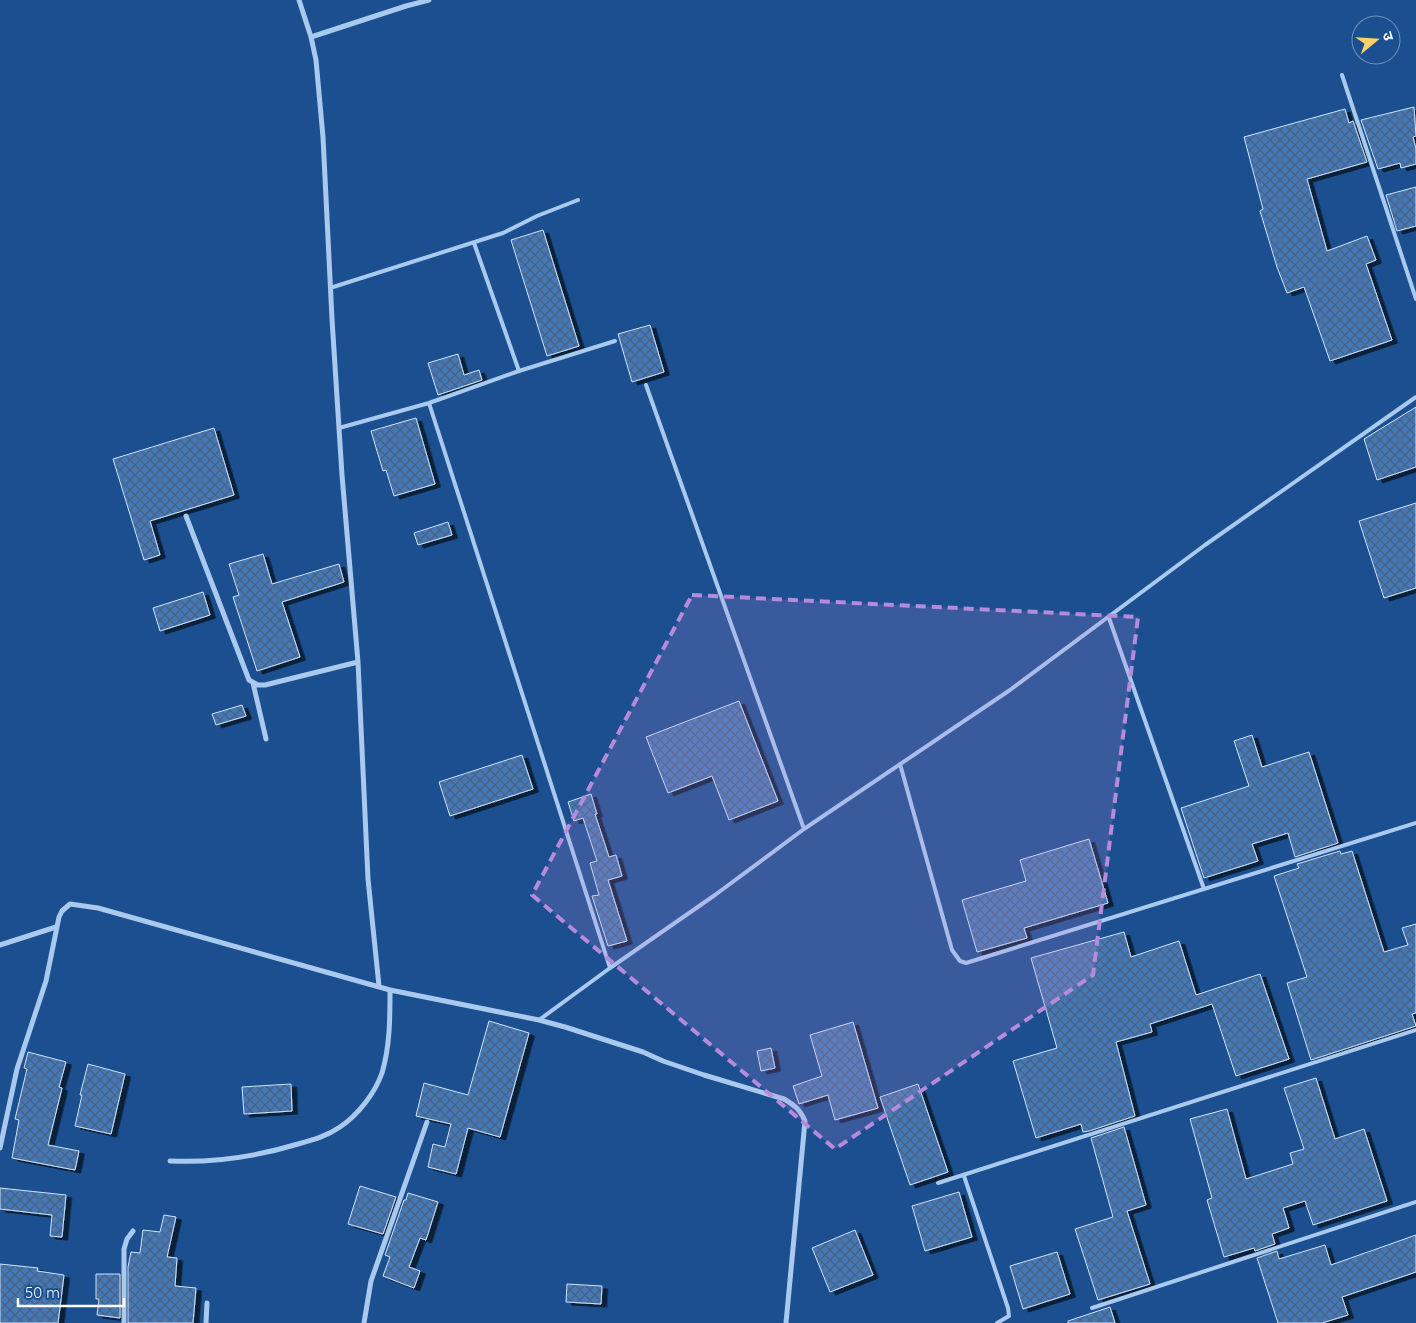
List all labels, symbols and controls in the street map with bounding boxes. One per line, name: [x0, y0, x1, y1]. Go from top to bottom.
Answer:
north arrow: [1351, 15, 1401, 65]
text: उ: [1379, 29, 1398, 43]
scale bar: [18, 1276, 124, 1308]
text: 50 m: [25, 1283, 60, 1302]

